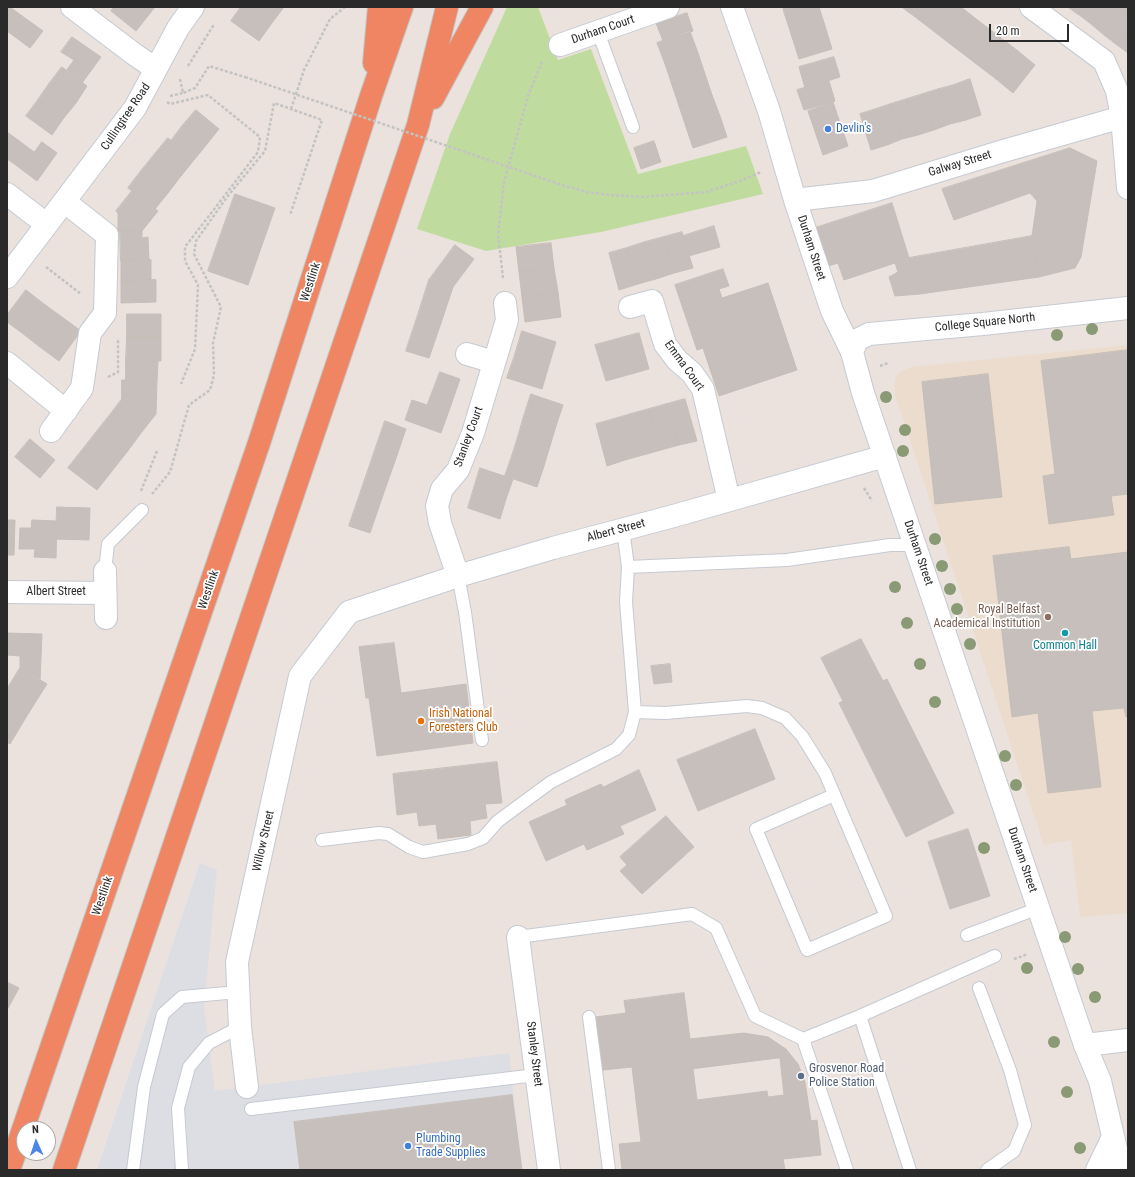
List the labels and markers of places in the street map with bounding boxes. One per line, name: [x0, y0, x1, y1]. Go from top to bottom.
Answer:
place label: Devlin's: [836, 122, 871, 136]
marker: Devlin's: [823, 124, 833, 134]
place label: Royal Belfast Academical Institution: [934, 603, 1040, 631]
marker: Royal Belfast Academical Institution: [1043, 612, 1053, 622]
marker: Common Hall: [1060, 628, 1070, 638]
place label: Common Hall: [1033, 639, 1097, 653]
place label: Irish National Foresters Club: [429, 707, 498, 735]
marker: Irish National Foresters Club: [416, 716, 426, 726]
place label: Grosvenor Road Police Station: [809, 1062, 884, 1090]
marker: Grosvenor Road Police Station: [796, 1071, 806, 1081]
place label: Plumbing Trade Supplies: [416, 1132, 486, 1160]
marker: Plumbing Trade Supplies: [403, 1141, 413, 1151]

